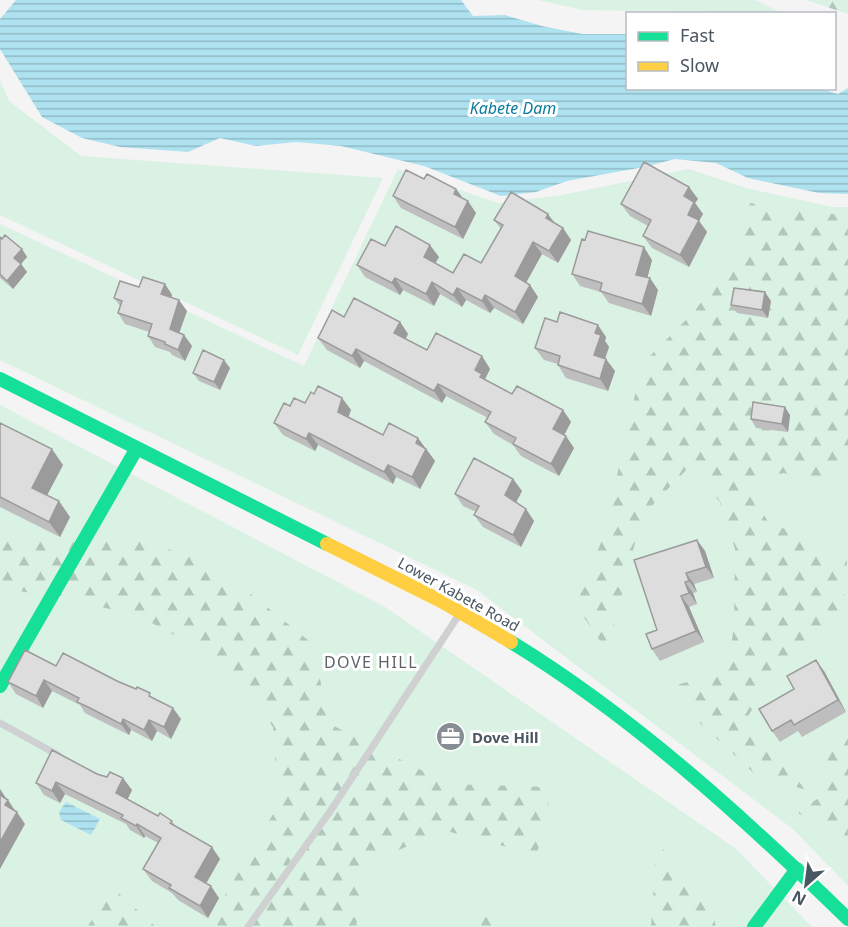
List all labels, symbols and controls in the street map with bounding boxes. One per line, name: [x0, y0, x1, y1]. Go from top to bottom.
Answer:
legend: [626, 12, 836, 90]
text: Fast: [680, 23, 715, 47]
text: Slow: [680, 53, 719, 77]
water label: Kabete Dam: [470, 97, 556, 119]
street label: Lower Kabete Road: [395, 552, 523, 636]
district label: DOVE HILL: [324, 651, 418, 673]
office icon: Dove Hill: [435, 721, 467, 753]
place label: Dove Hill: [472, 727, 538, 747]
north arrow: [776, 855, 836, 915]
text: N: [788, 885, 810, 911]

